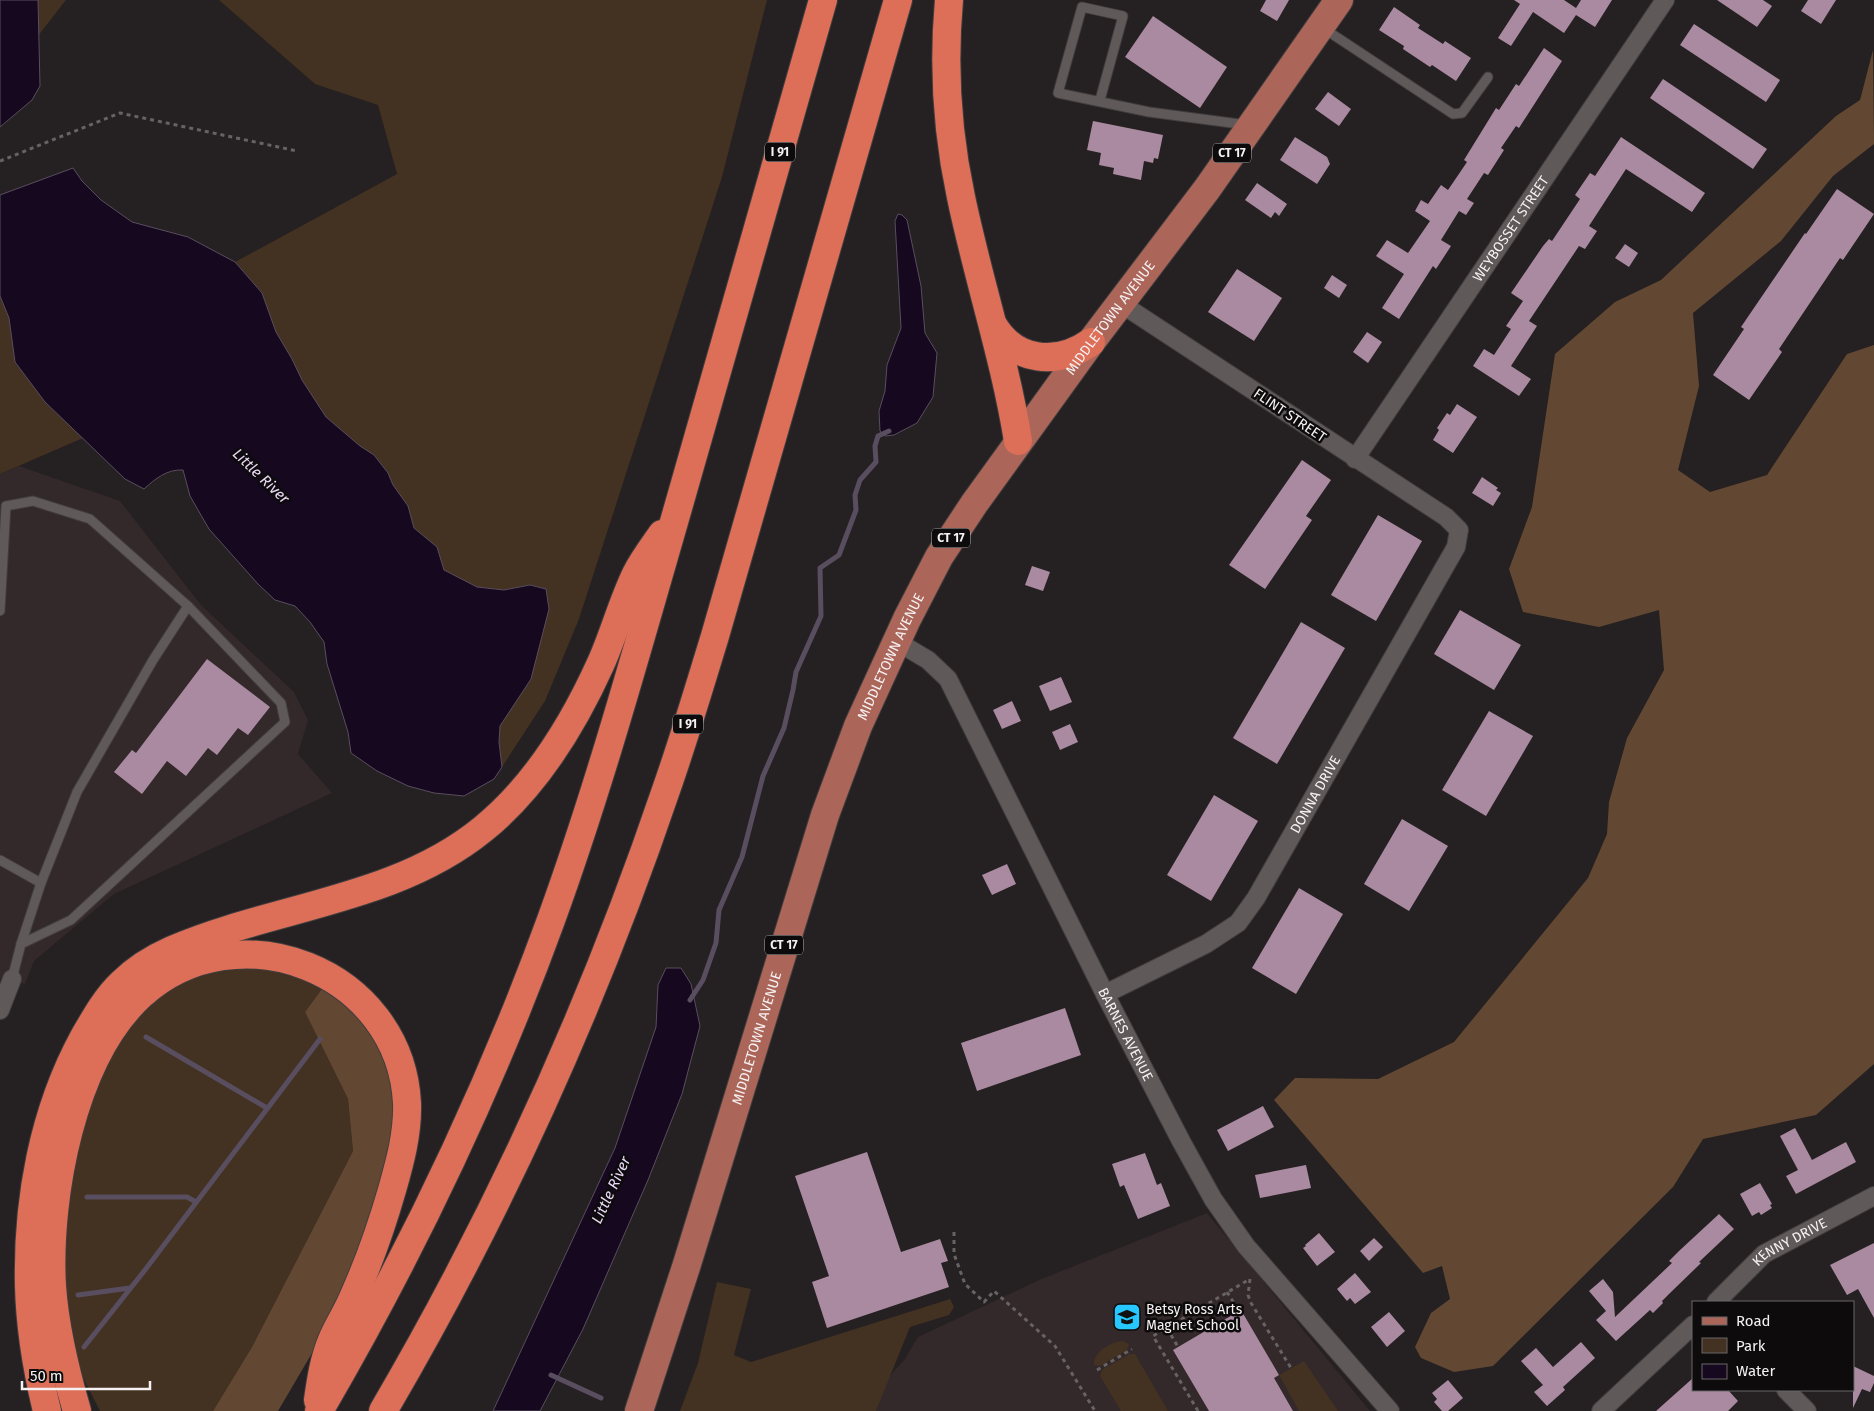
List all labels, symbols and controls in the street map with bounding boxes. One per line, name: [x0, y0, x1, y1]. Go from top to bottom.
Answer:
road number: I 91: [765, 142, 795, 162]
road number: CT 17: [1213, 144, 1251, 162]
street label: WEYBOSSET STREET: [1469, 172, 1553, 285]
street label: MIDDLETOWN AVENUE: [1062, 257, 1159, 378]
street label: FLINT STREET: [1250, 385, 1330, 446]
water label: Little River: [229, 445, 294, 508]
road number: CT 17: [932, 528, 970, 548]
street label: MIDDLETOWN AVENUE: [854, 590, 928, 723]
road number: I 91: [673, 714, 703, 734]
street label: DONNA DRIVE: [1287, 753, 1344, 836]
road number: CT 17: [765, 936, 803, 954]
street label: MIDDLETOWN AVENUE: [728, 970, 785, 1107]
street label: BARNES AVENUE: [1094, 985, 1156, 1084]
water label: Little River: [588, 1152, 635, 1226]
street label: KENNY DRIVE: [1749, 1214, 1830, 1270]
place label: Betsy Ross Arts Magnet School: [1146, 1301, 1243, 1334]
legend: [1692, 1301, 1854, 1391]
school or university icon: Betsy Ross Arts Magnet School: [1112, 1302, 1142, 1332]
text: Road: [1736, 1312, 1771, 1330]
text: Park: [1736, 1337, 1766, 1355]
scale bar: [22, 1358, 150, 1390]
text: Water: [1736, 1362, 1775, 1380]
text: 50 m: [30, 1367, 63, 1385]

